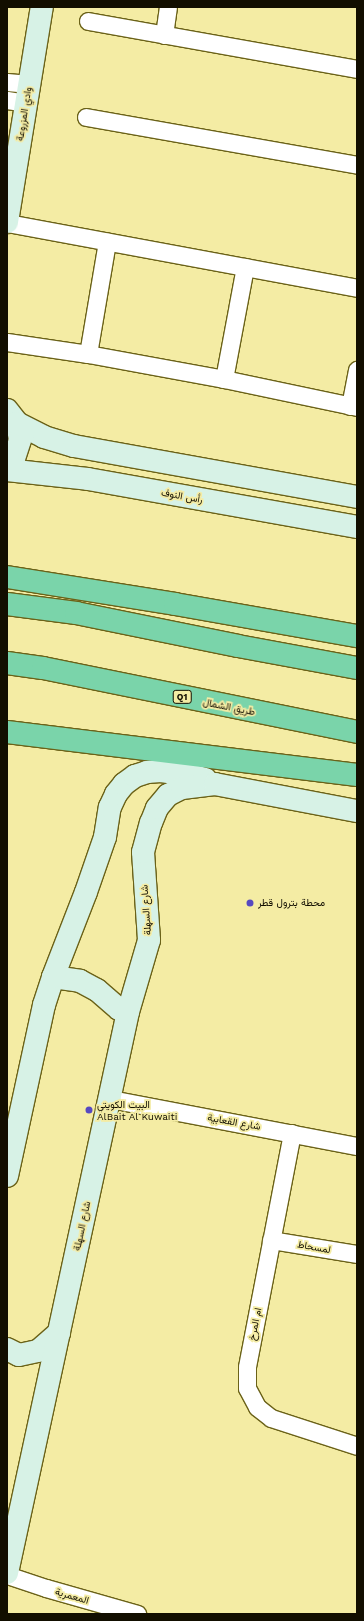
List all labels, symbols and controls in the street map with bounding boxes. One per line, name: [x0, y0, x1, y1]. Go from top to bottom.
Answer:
street label: وادي المزروعة: [14, 86, 34, 142]
street label: رأس النوف: [160, 486, 204, 506]
road number: Q1: [172, 690, 192, 704]
street label: طريق الشمال: [202, 696, 256, 718]
street label: شارع السهلة: [138, 884, 154, 936]
place label: محطة بترول قطر: [258, 897, 325, 909]
marker: محطة بترول قطر: [245, 898, 255, 908]
place label: البيت الكويتي AlBait Al Kuwaiti: [97, 1098, 178, 1122]
marker: البيت الكويتي AlBait Al Kuwaiti: [84, 1105, 94, 1115]
street label: شارع القعابية: [206, 1111, 262, 1133]
street label: شارع السهلة: [71, 1200, 93, 1252]
street label: لمسحاط: [296, 1238, 332, 1256]
street label: ام المرخ: [246, 1307, 264, 1341]
street label: المعمرية: [54, 1585, 90, 1607]

